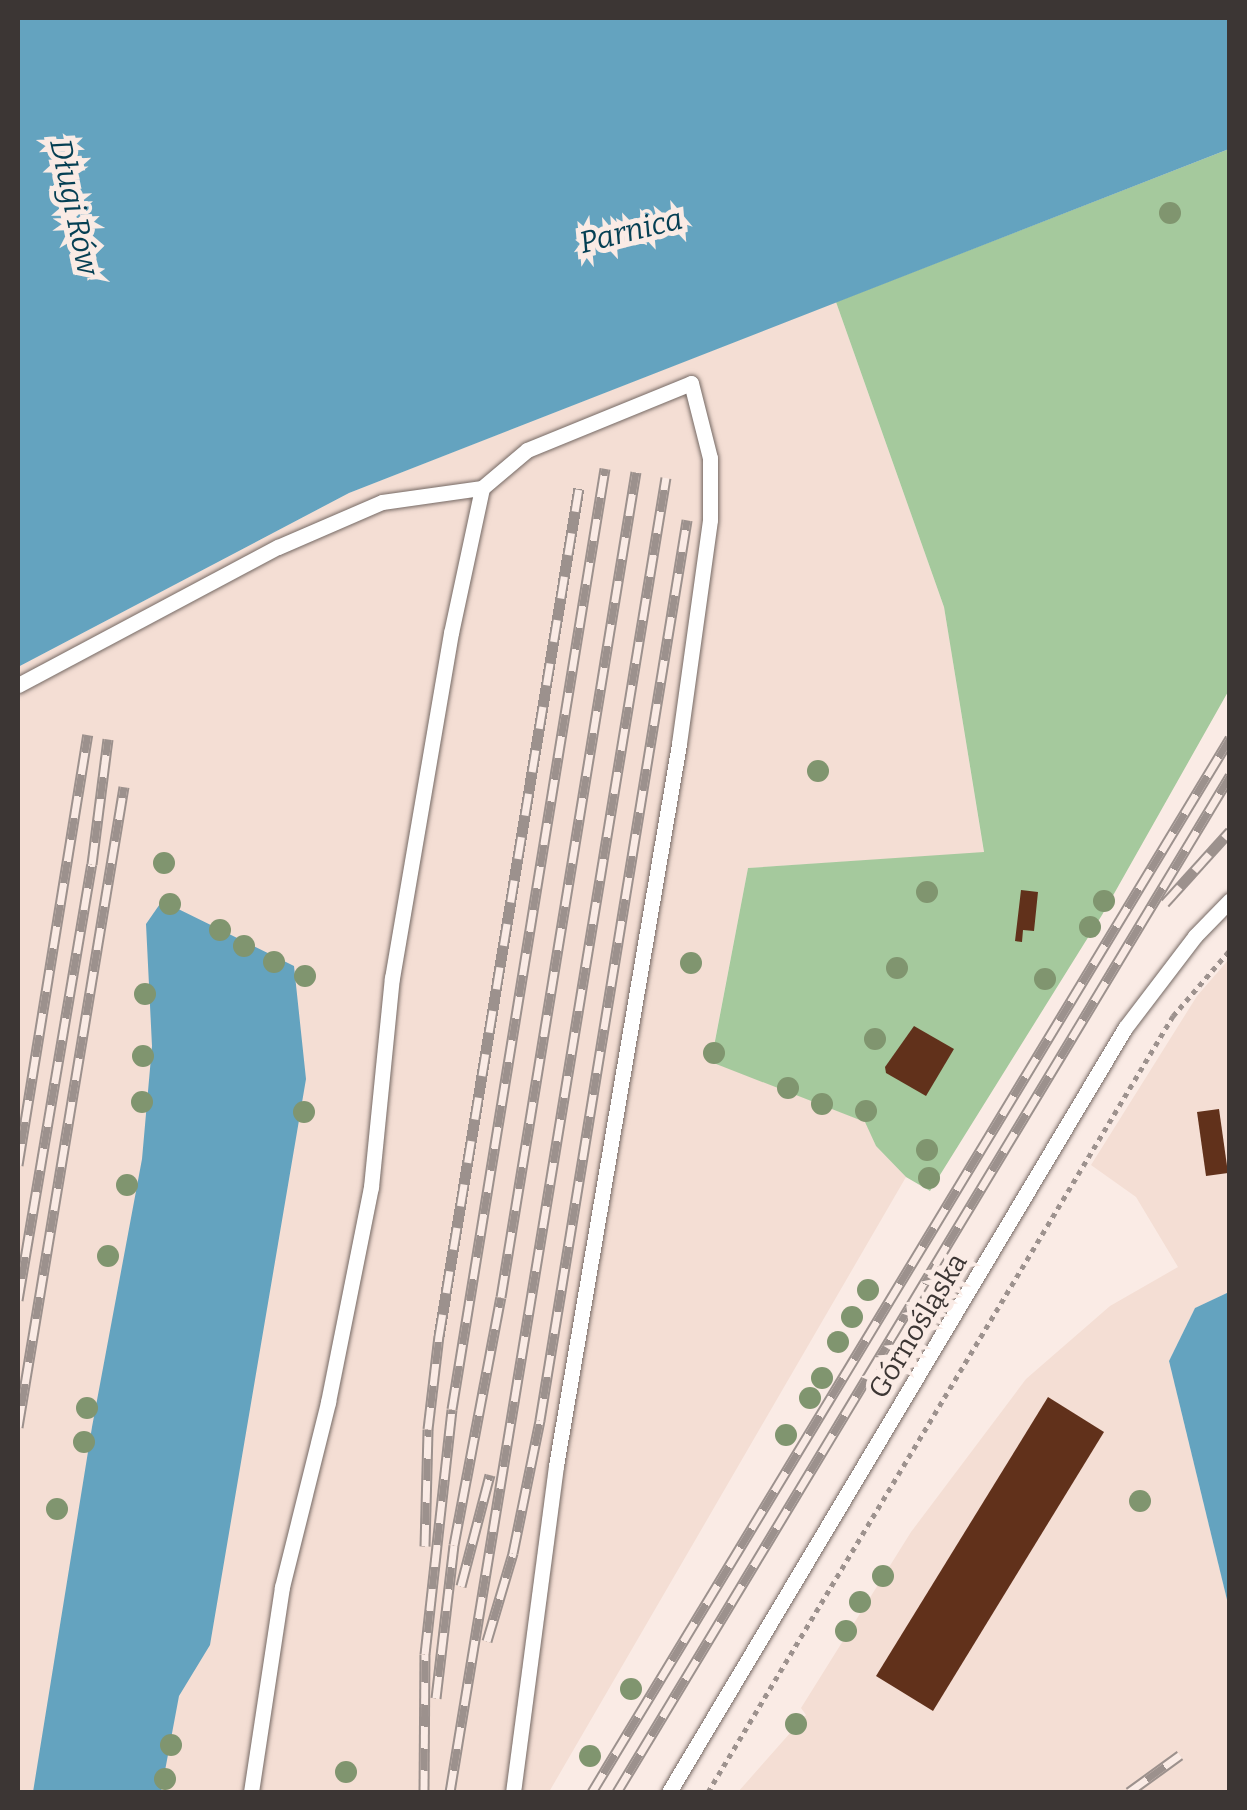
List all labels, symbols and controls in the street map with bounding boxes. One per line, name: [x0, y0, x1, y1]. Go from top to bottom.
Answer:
water label: Długi Rów: [42, 136, 106, 278]
water label: Parnica: [576, 201, 686, 261]
street label: Górnośląska: [862, 1247, 974, 1405]

